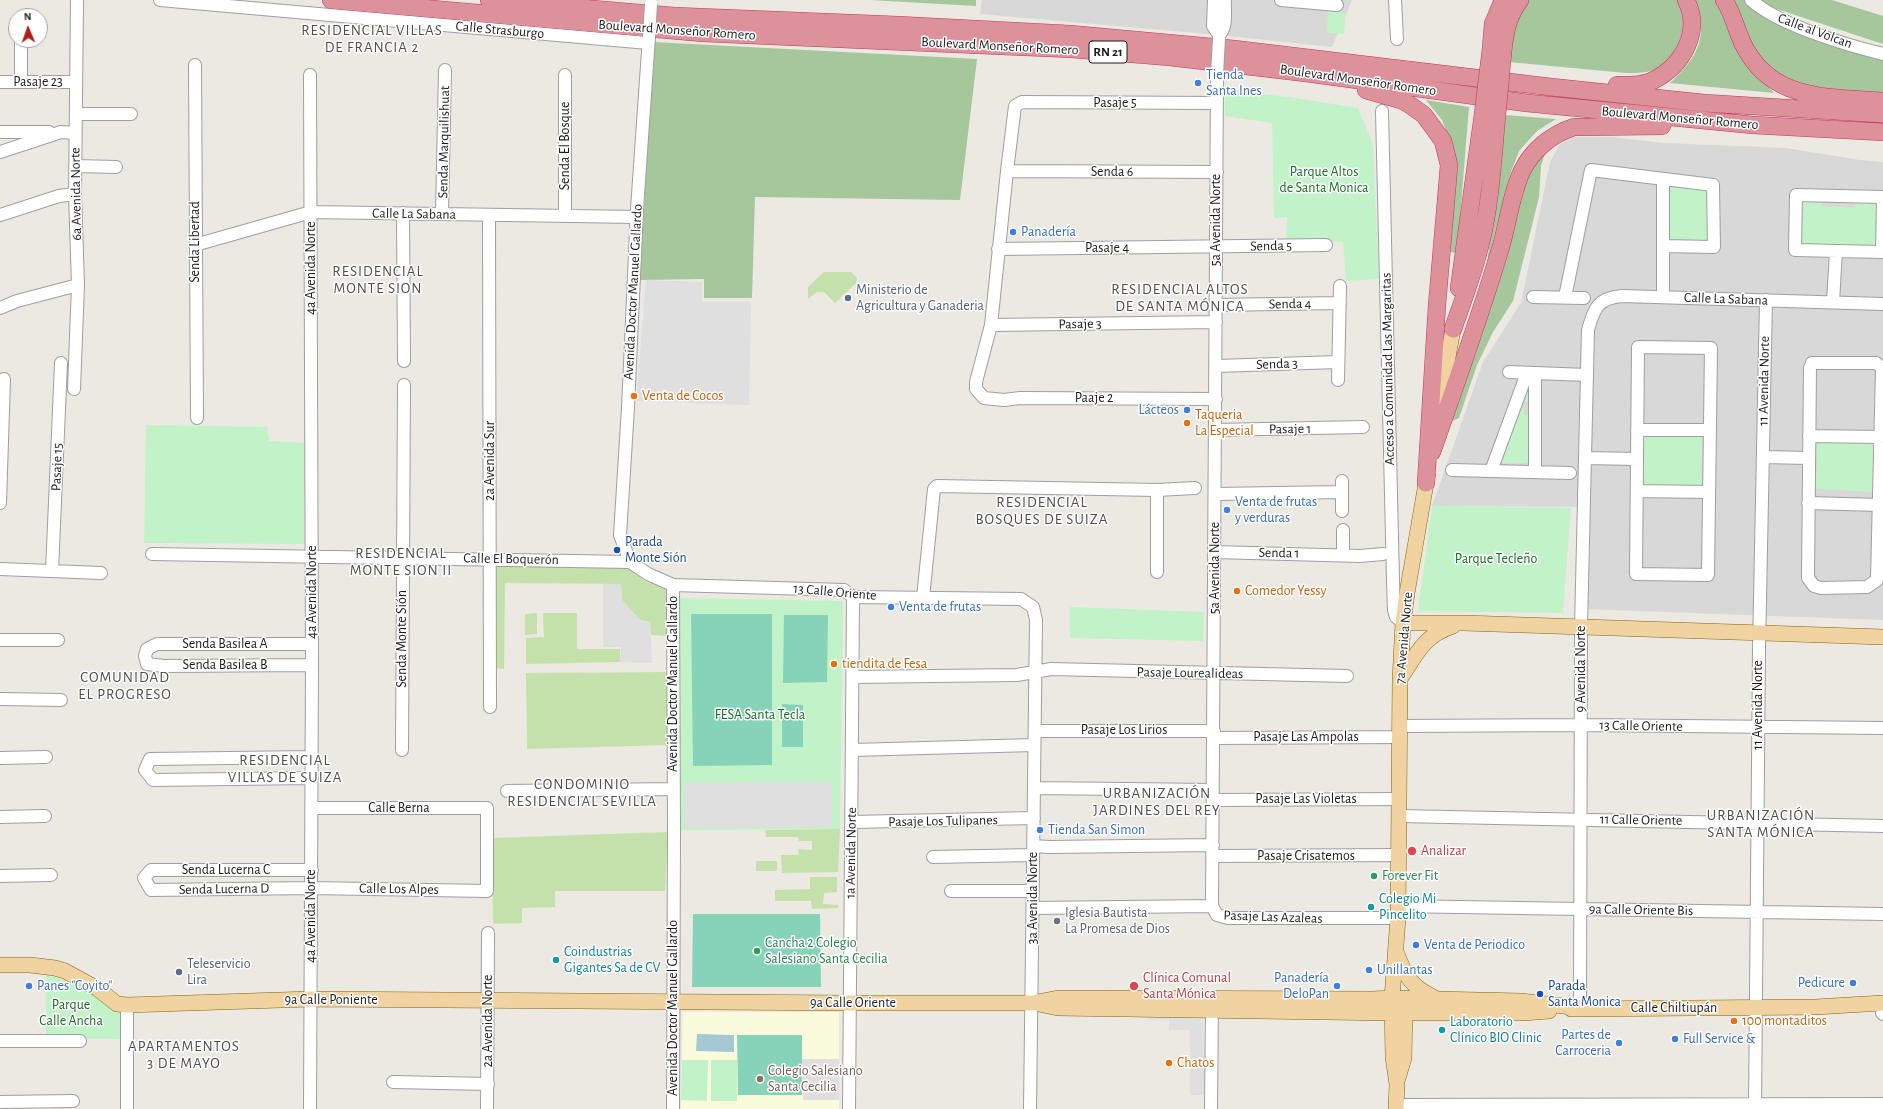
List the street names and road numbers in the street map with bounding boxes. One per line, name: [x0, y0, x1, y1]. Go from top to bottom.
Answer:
street label: Calle al Volcan: [1775, 10, 1855, 52]
street label: Boulevard Monseñor Romero: [598, 16, 756, 44]
street label: Calle Strasburgo: [455, 18, 545, 42]
street label: Boulevard Monseñor Romero: [921, 33, 1079, 59]
road number: RN 21: [1089, 41, 1127, 63]
street label: Boulevard Monseñor Romero: [1279, 61, 1437, 99]
street label: Pasaje 23: [13, 74, 63, 90]
street label: Senda Marquilishuat: [435, 85, 453, 199]
street label: Pasaje 5: [1093, 95, 1137, 111]
street label: Senda El Bosque: [557, 102, 573, 190]
street label: Boulevard Monseñor Romero: [1601, 103, 1759, 133]
street label: 6a Avenida Norte: [67, 147, 85, 241]
street label: Senda 6: [1091, 164, 1133, 180]
street label: 5a Avenida Norte: [1208, 174, 1224, 266]
street label: Senda Libertad: [187, 201, 203, 283]
street label: Avenida Doctor Manuel Gallardo: [620, 204, 646, 380]
street label: Calle La Sabana: [372, 205, 456, 223]
street label: 4a Avenida Norte: [303, 221, 319, 315]
street label: Senda 5: [1250, 237, 1292, 255]
street label: Pasaje 4: [1085, 240, 1129, 256]
street label: Acceso a Comunidad Las Margaritas: [1378, 273, 1398, 465]
street label: Calle La Sabana: [1684, 289, 1768, 309]
street label: Senda 4: [1268, 295, 1312, 313]
street label: Pasaje 3: [1058, 315, 1102, 333]
street label: 11 Avenida Norte: [1755, 336, 1773, 426]
street label: Senda 3: [1256, 355, 1298, 373]
street label: Paaje 2: [1075, 390, 1113, 406]
street label: Pasaje 1: [1269, 420, 1311, 438]
street label: 2a Avenida Sur: [482, 421, 498, 501]
street label: Pasaje 15: [48, 443, 66, 491]
street label: 5a Avenida Norte: [1207, 522, 1223, 614]
street label: Senda 1: [1258, 544, 1300, 562]
street label: 4a Avenida Norte: [304, 545, 320, 639]
street label: Calle El Boquerón: [463, 550, 559, 568]
street label: 13 Calle Oriente: [793, 580, 877, 604]
street label: Senda Monte Sión: [394, 590, 410, 688]
street label: 7a Avenida Norte: [1392, 591, 1416, 685]
street label: Avenida Doctor Manuel Gallardo: [665, 596, 681, 772]
street label: 9 Avenida Norte: [1573, 626, 1589, 712]
street label: Senda Basilea A: [182, 636, 268, 652]
street label: Senda Basilea B: [183, 657, 267, 673]
street label: 11 Avenida Norte: [1750, 660, 1766, 750]
street label: Pasaje Lourealideas: [1137, 664, 1243, 682]
street label: 13 Calle Oriente: [1599, 717, 1683, 735]
street label: Pasaje Los Lirios: [1081, 722, 1167, 738]
street label: Pasaje Las Ampolas: [1253, 729, 1359, 745]
street label: Pasaje Las Violetas: [1255, 791, 1357, 807]
street label: Calle Berna: [368, 800, 430, 816]
street label: 1a Avenida Norte: [842, 807, 860, 899]
street label: 11 Calle Oriente: [1600, 811, 1682, 829]
street label: Pasaje Los Tulipanes: [888, 812, 998, 830]
street label: Pasaje Crisatemos: [1257, 848, 1355, 864]
street label: 3a Avenida Norte: [1025, 852, 1041, 944]
street label: Senda Lucerna C: [182, 862, 270, 878]
street label: 4a Avenida Norte: [303, 869, 319, 963]
street label: Senda Lucerna D: [179, 880, 269, 898]
street label: Calle Los Alpes: [359, 880, 439, 898]
street label: 9a Calle Oriente Bis: [1589, 901, 1693, 919]
street label: Pasaje Las Azaleas: [1223, 907, 1323, 927]
street label: Avenida Doctor Manuel Gallardo: [665, 920, 681, 1096]
street label: 2a Avenida Norte: [480, 974, 496, 1068]
street label: 9a Calle Poniente: [284, 992, 378, 1008]
street label: 9a Calle Oriente: [810, 995, 896, 1011]
street label: Calle Chiltiupán: [1631, 1000, 1717, 1016]

